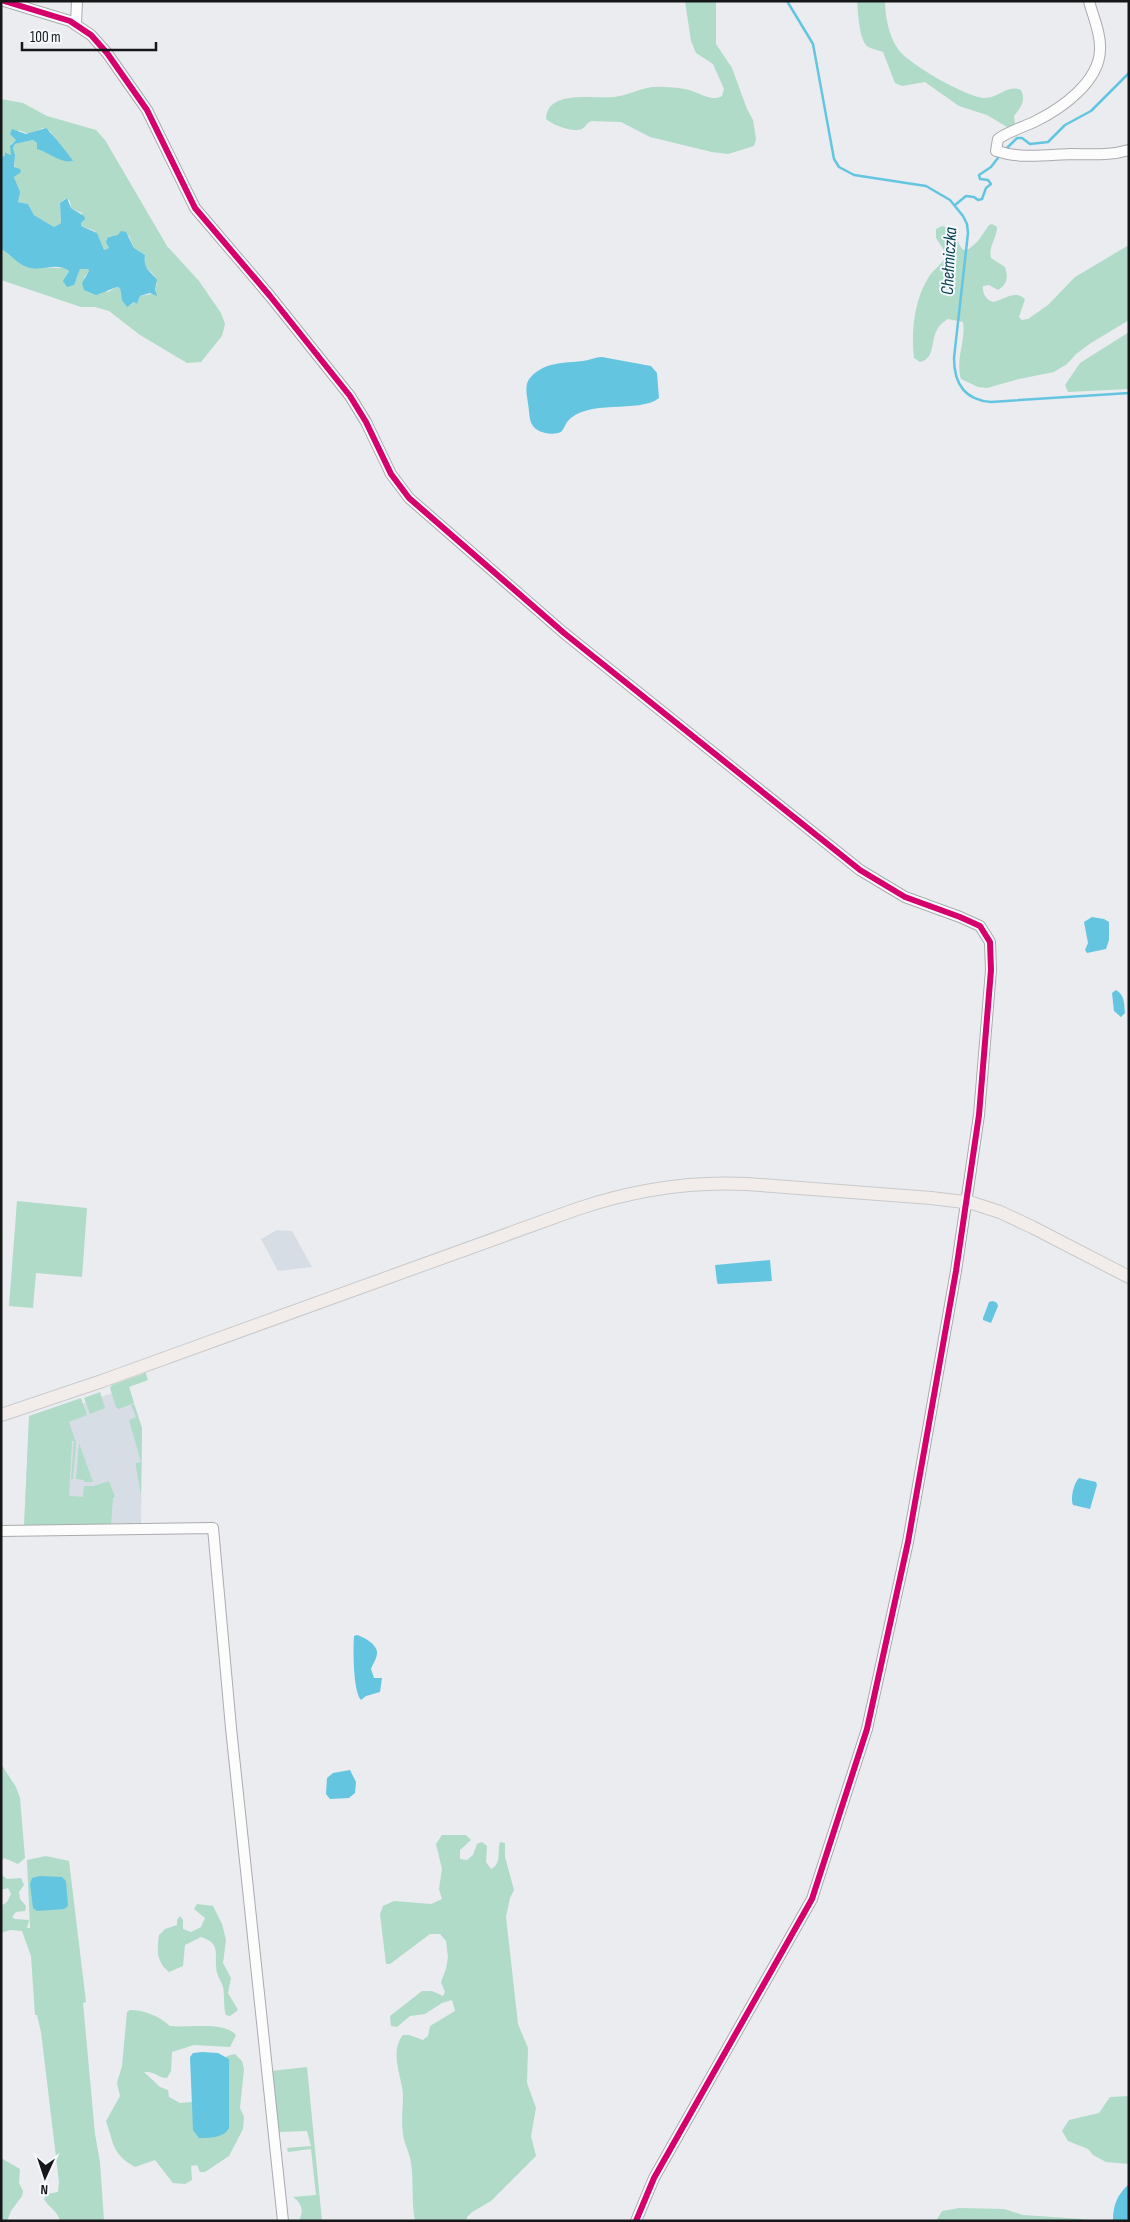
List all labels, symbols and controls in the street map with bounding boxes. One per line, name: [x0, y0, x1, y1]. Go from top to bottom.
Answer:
scale bar: [22, 20, 156, 52]
text: 100 m: [30, 28, 61, 47]
water label: Chełmiczka: [937, 226, 961, 296]
north arrow: [20, 2152, 70, 2202]
text: N: [40, 2181, 49, 2198]

